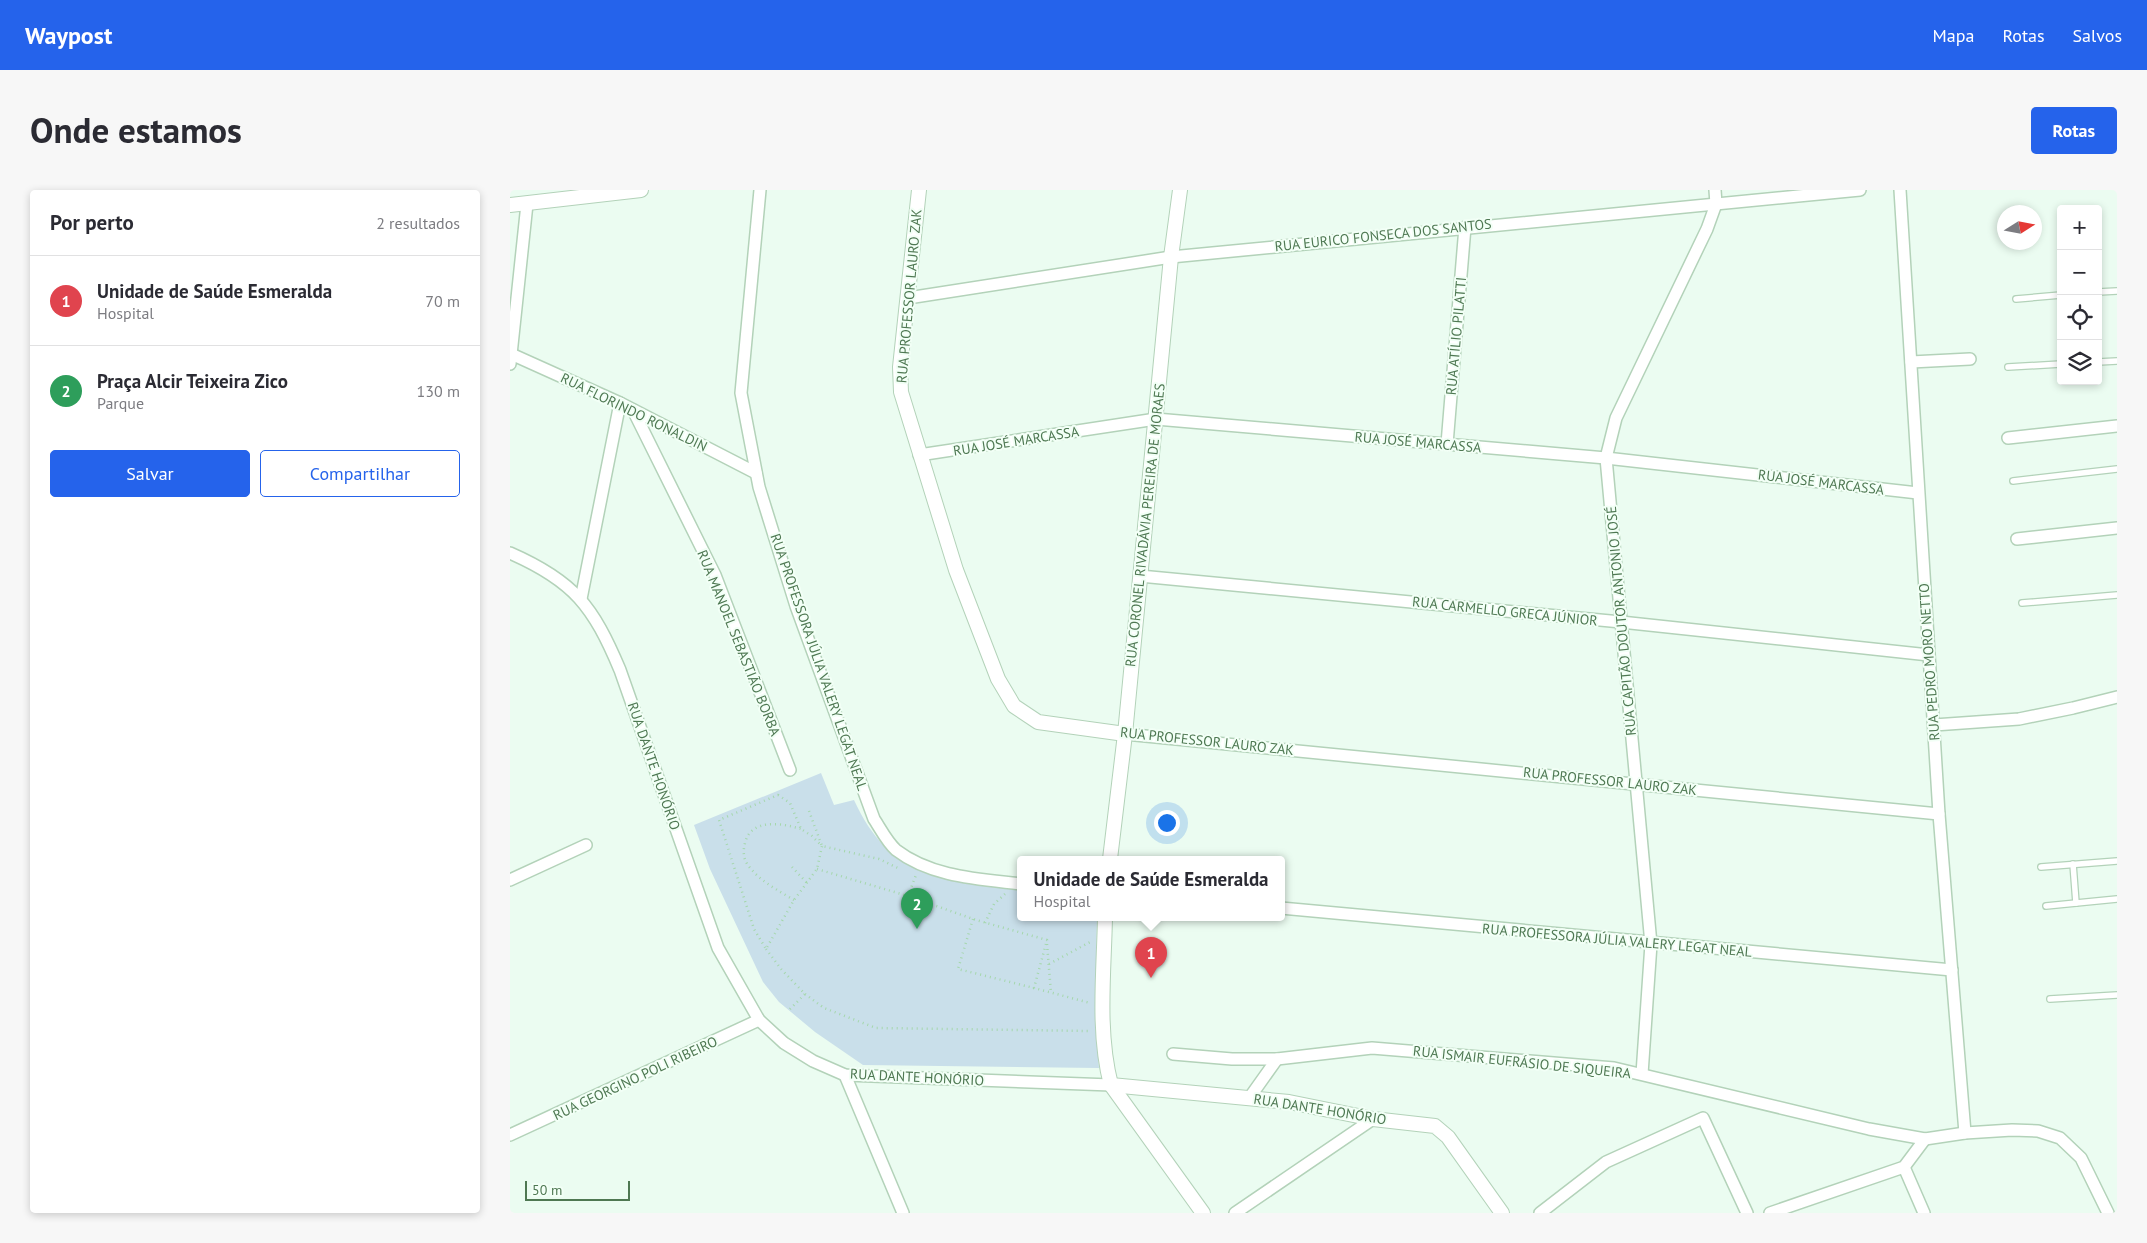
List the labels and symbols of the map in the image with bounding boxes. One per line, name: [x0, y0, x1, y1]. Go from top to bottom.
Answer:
north arrow: [1997, 205, 2042, 250]
street label: RUA PROFESSOR LAURO ZAK: [892, 208, 926, 384]
street label: RUA EURICO FONSECA DOS SANTOS: [1274, 215, 1492, 255]
street label: RUA ATÍLIO PILATTI: [1442, 276, 1470, 396]
street label: RUA FLORINDO RONALDIN: [558, 369, 710, 455]
street label: RUA CORONEL RIVADÁVIA PEREIRA DE MORAES: [1121, 382, 1169, 668]
street label: RUA JOSÉ MARCASSA: [952, 422, 1081, 460]
street label: RUA JOSÉ MARCASSA: [1354, 428, 1483, 457]
street label: RUA JOSÉ MARCASSA: [1757, 465, 1886, 499]
street label: RUA CAPITÃO DOUTOR ANTONIO JOSÉ: [1602, 505, 1640, 737]
street label: RUA PROFESSORA JÚLIA VALERY LEGAT NEAL: [766, 531, 872, 793]
street label: RUA MANOEL SEBASTIÃO BORBA: [693, 547, 785, 739]
street label: RUA PEDRO MORO NETTO: [1915, 583, 1943, 741]
street label: RUA CARMELLO GRECA JÚNIOR: [1411, 592, 1599, 630]
street label: RUA DANTE HONÓRIO: [624, 700, 684, 832]
street label: RUA PROFESSOR LAURO ZAK: [1119, 723, 1295, 759]
street label: RUA PROFESSOR LAURO ZAK: [1522, 763, 1698, 799]
your location: [1154, 810, 1180, 836]
pin: 2: [901, 888, 933, 929]
street label: RUA PROFESSORA JÚLIA VALERY LEGAT NEAL: [1481, 919, 1753, 961]
pin: 1: [1135, 937, 1167, 978]
street label: RUA GEORGINO POLI RIBEIRO: [550, 1032, 720, 1124]
street label: RUA ISMAIR EUFRÁSIO DE SIQUEIRA: [1412, 1042, 1633, 1082]
street label: RUA DANTE HONÓRIO: [850, 1065, 984, 1089]
street label: RUA DANTE HONÓRIO: [1252, 1090, 1388, 1128]
scale bar: [525, 1178, 630, 1201]

